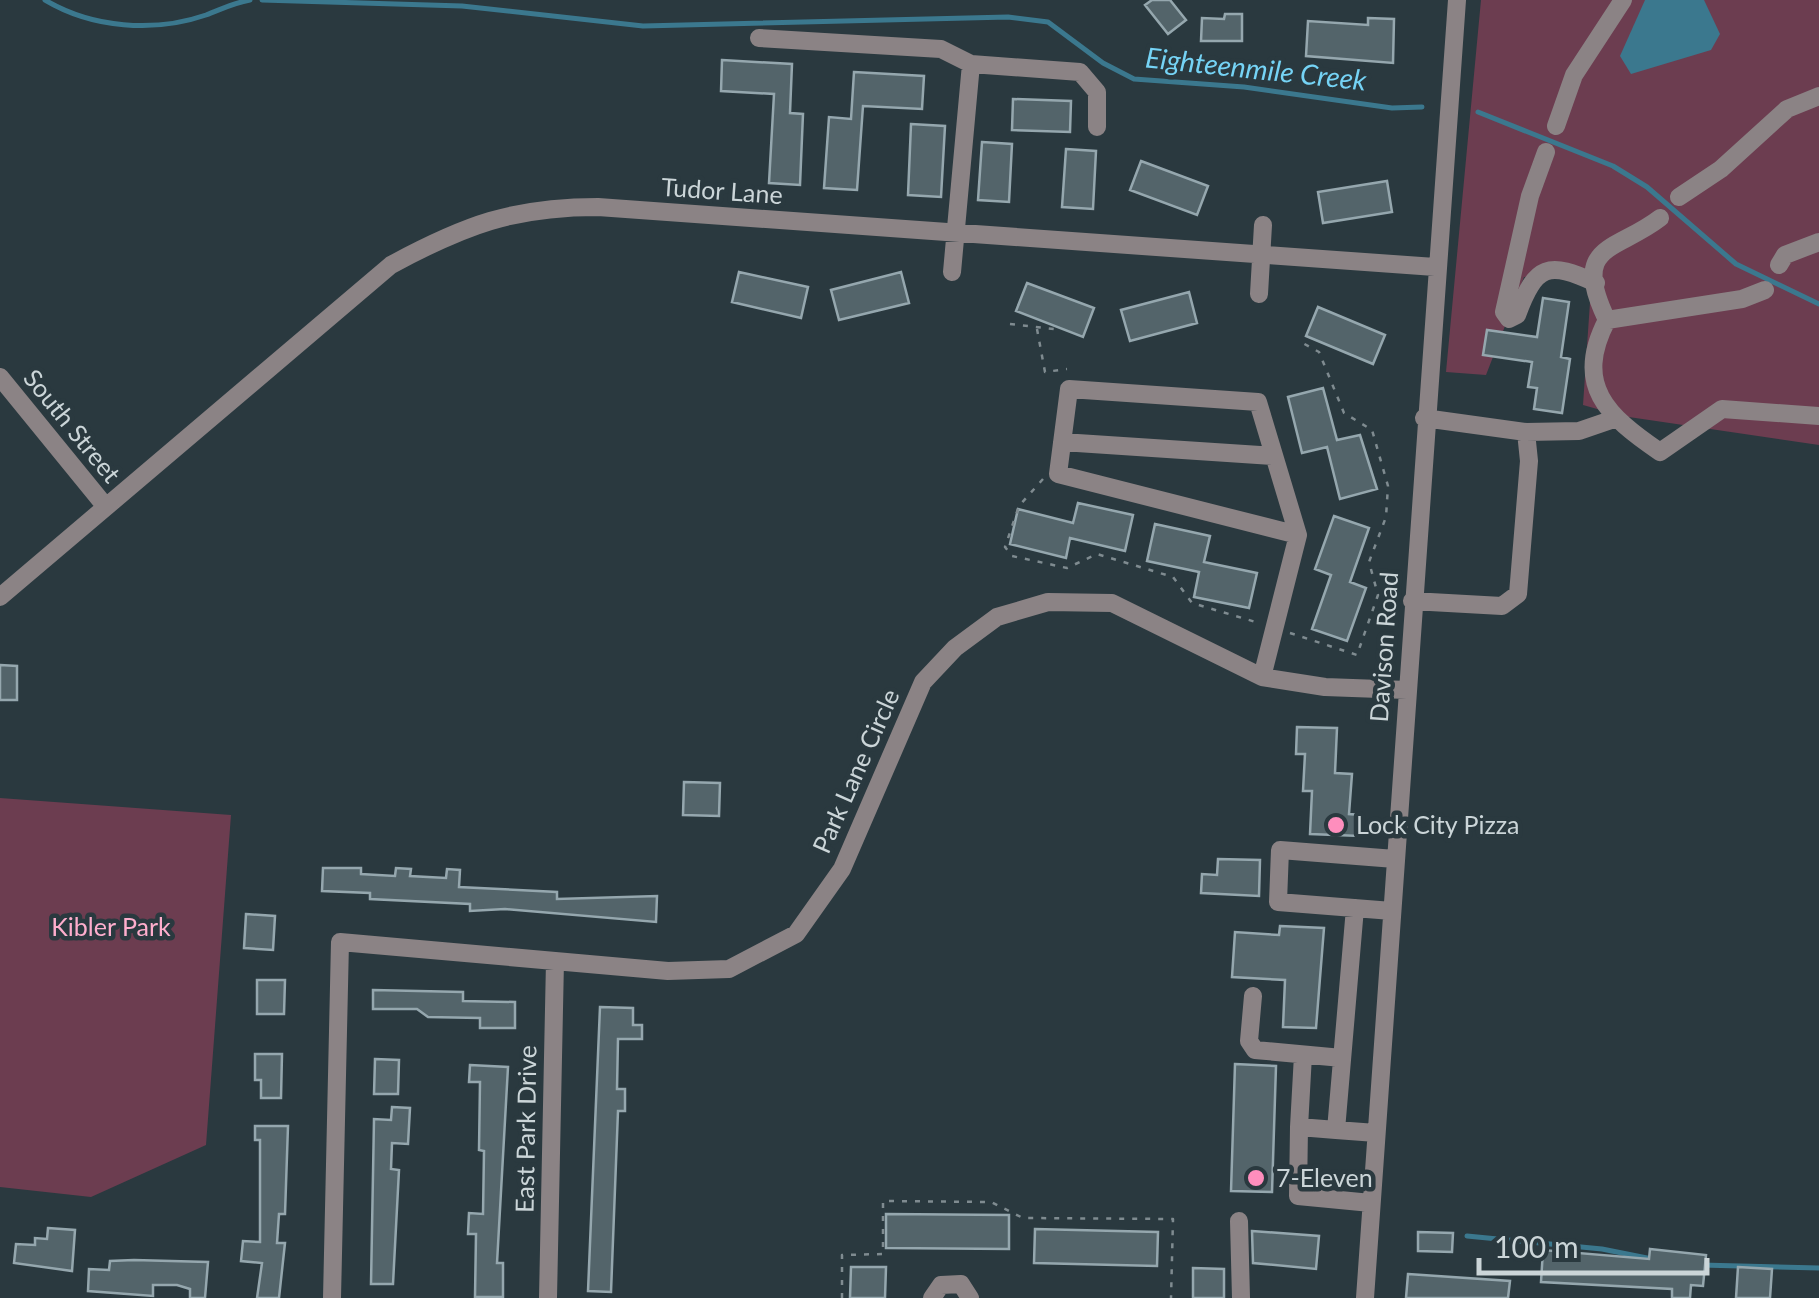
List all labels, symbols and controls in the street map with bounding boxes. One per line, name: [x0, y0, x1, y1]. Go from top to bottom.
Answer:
water label: Eighteenmile Creek: [1144, 39, 1369, 97]
street label: Tudor Lane: [660, 171, 784, 209]
street label: South Street: [18, 363, 127, 488]
street label: Davison Road: [1363, 571, 1403, 723]
street label: Park Lane Circle: [806, 684, 905, 857]
place label: Lock City Pizza: [1356, 809, 1519, 839]
marker: Lock City Pizza: [1325, 814, 1347, 836]
park label: Kibler Park: [51, 911, 171, 941]
street label: East Park Drive: [509, 1045, 541, 1213]
place label: 7-Eleven: [1276, 1162, 1373, 1192]
marker: 7-Eleven: [1245, 1167, 1267, 1189]
scale bar: [1479, 1213, 1706, 1275]
text: 100 m: [1494, 1228, 1579, 1264]

